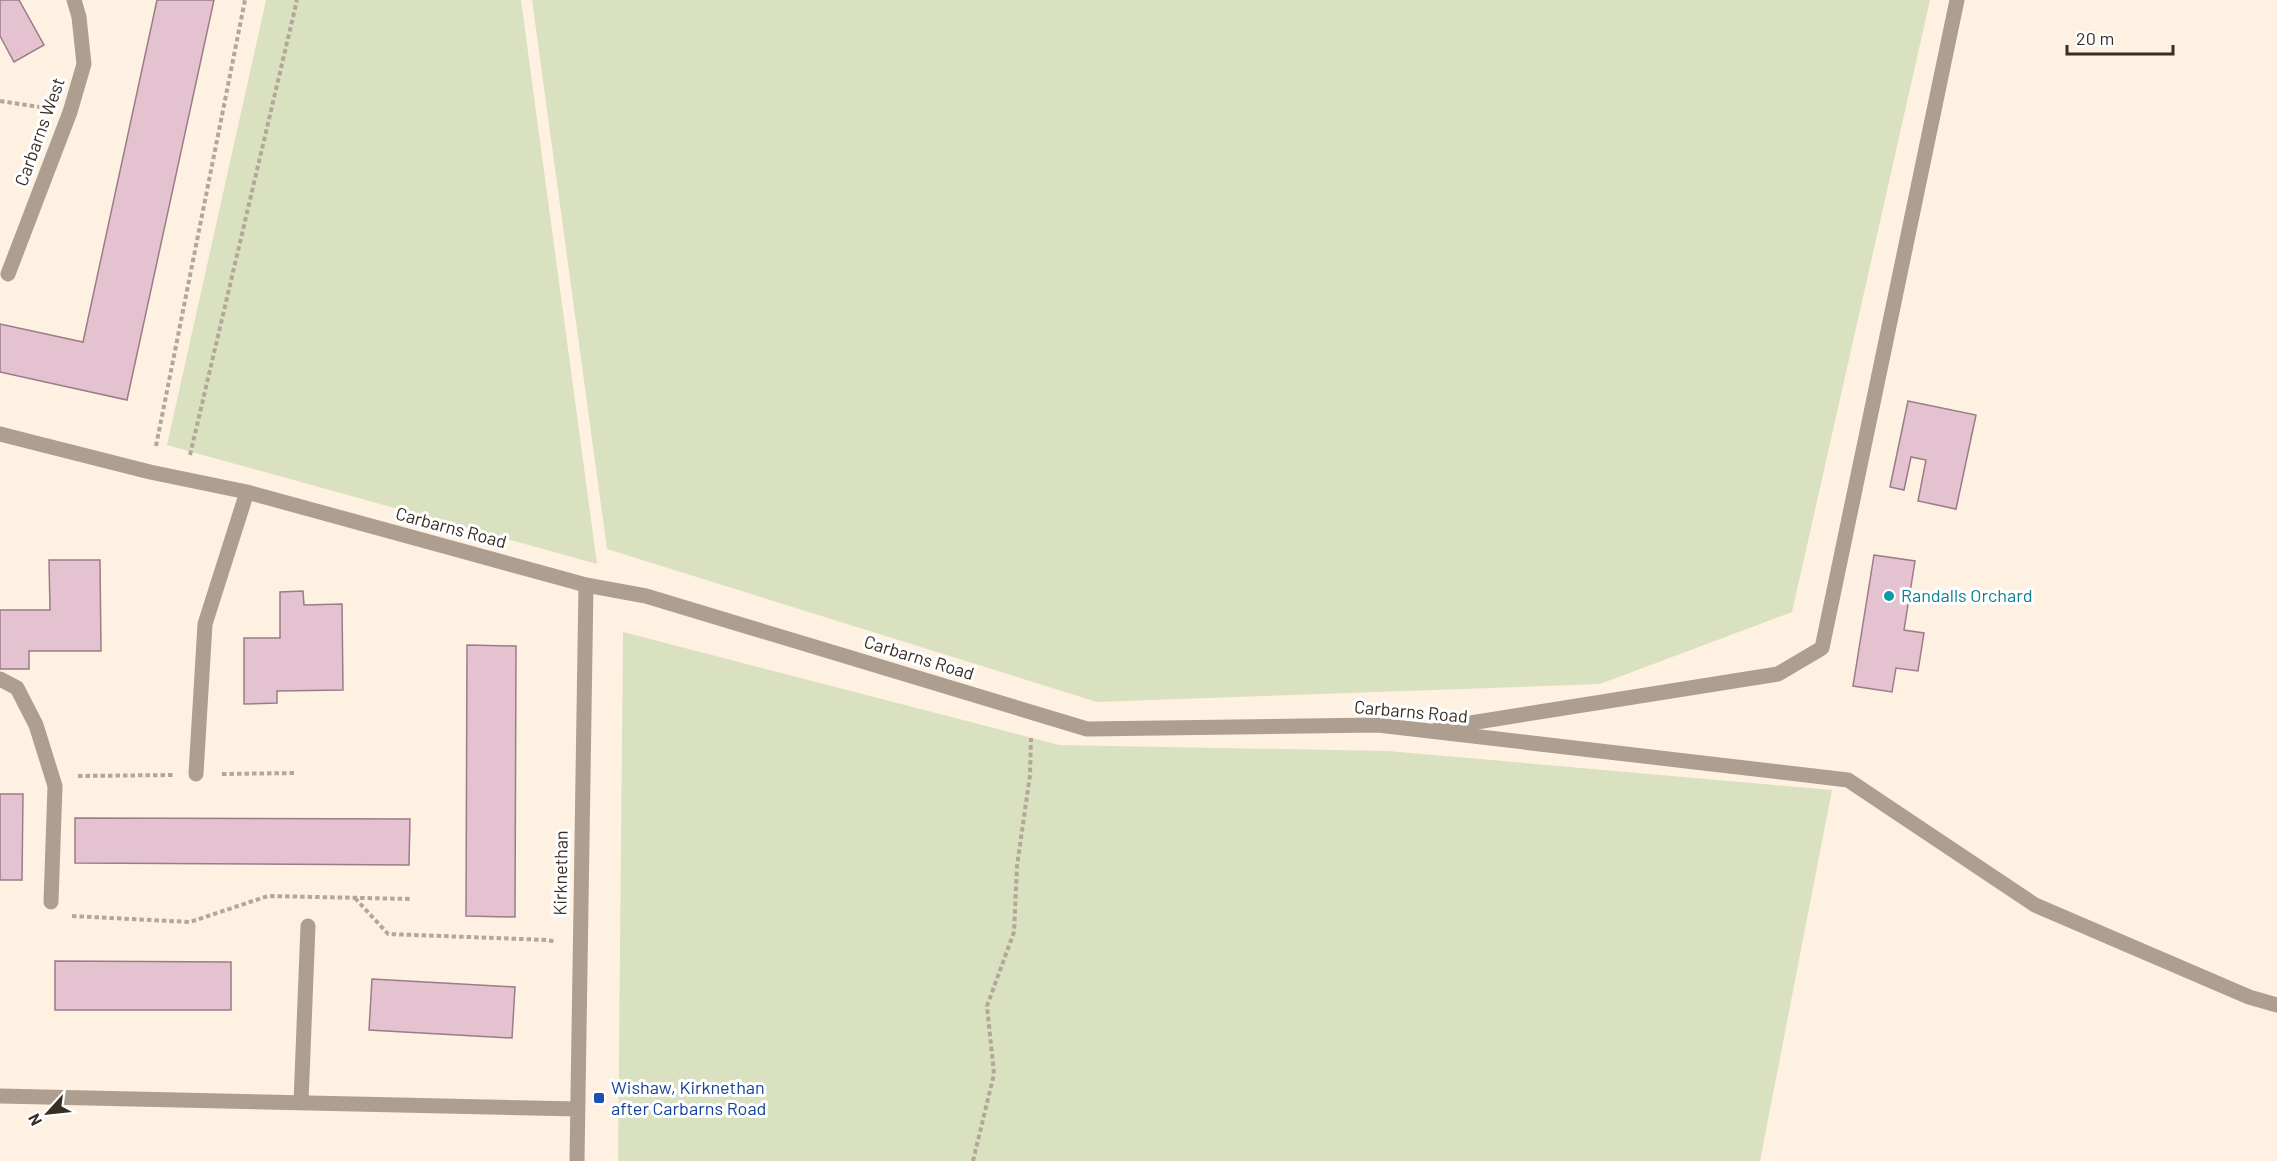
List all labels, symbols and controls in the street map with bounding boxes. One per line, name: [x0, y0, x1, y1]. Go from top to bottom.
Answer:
scale bar: [2067, 18, 2174, 56]
text: 20 m: [2076, 27, 2114, 49]
street label: Carbarns West: [9, 75, 69, 189]
street label: Carbarns Road: [393, 502, 509, 552]
place label: Randalls Orchard: [1901, 584, 2033, 606]
marker: Randalls Orchard: [1882, 589, 1896, 603]
street label: Carbarns Road: [862, 630, 977, 684]
street label: Carbarns Road: [1353, 695, 1469, 727]
street label: Kirknethan: [548, 830, 572, 916]
place label: Wishaw, Kirknethan after Carbarns Road: [611, 1076, 766, 1119]
north arrow: [18, 1083, 78, 1143]
marker: Wishaw, Kirknethan after Carbarns Road: [592, 1091, 606, 1105]
text: N: [23, 1111, 45, 1129]

